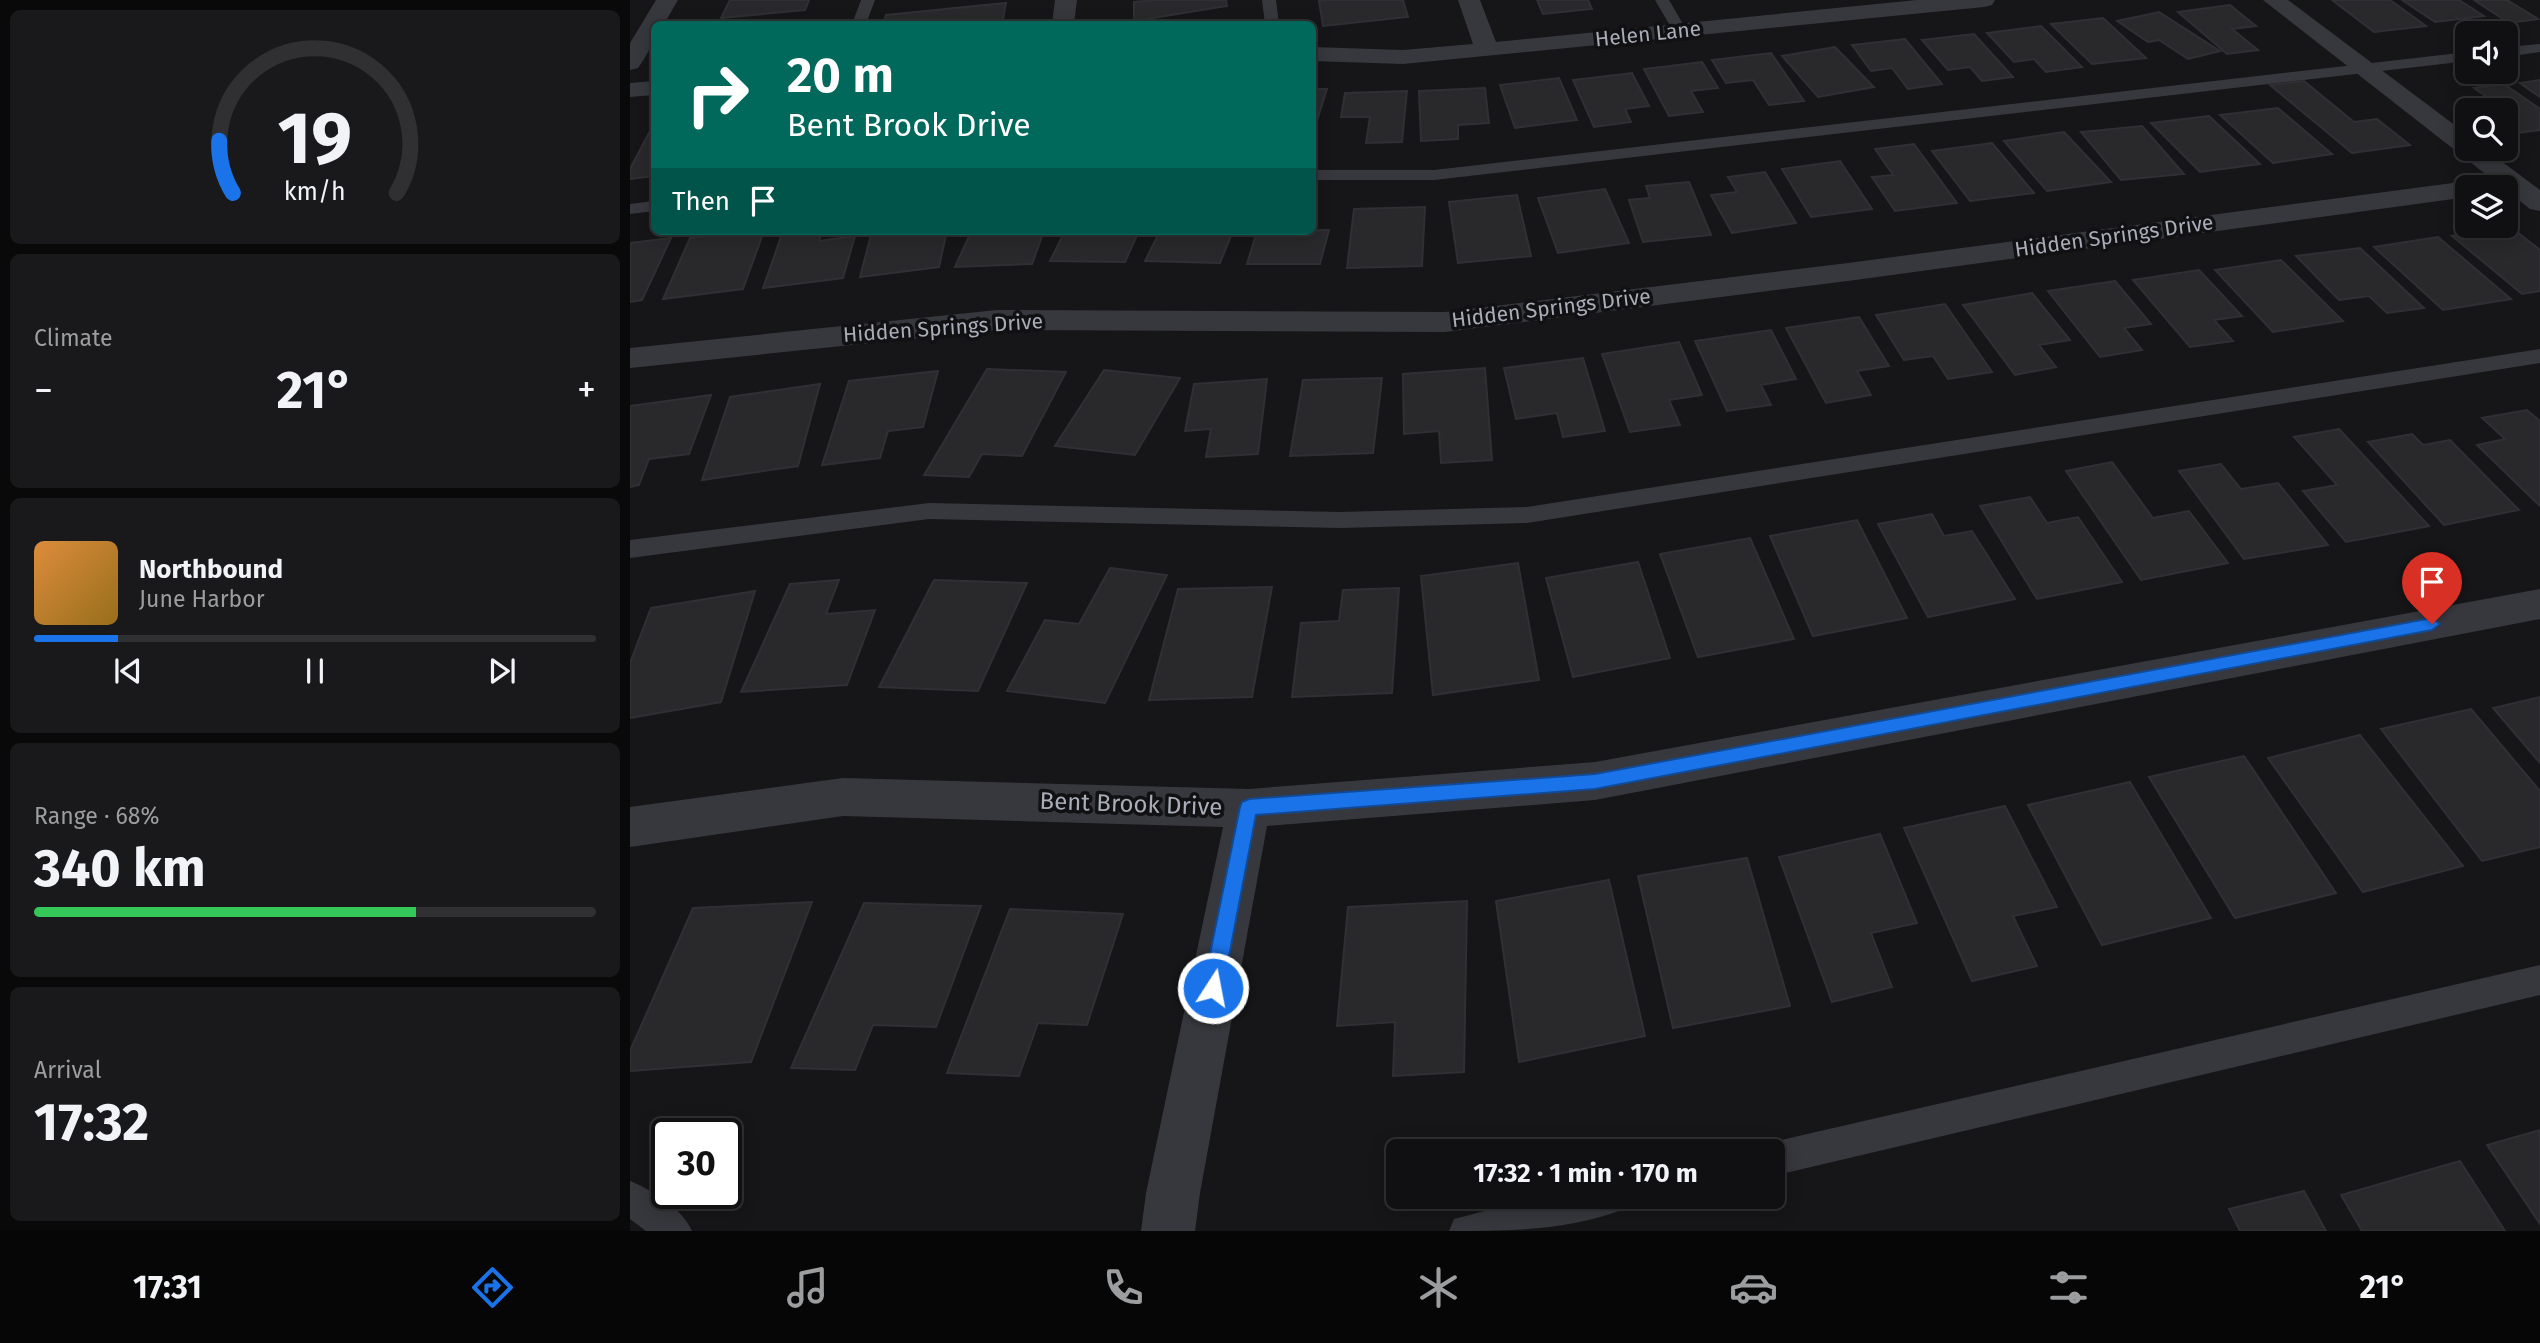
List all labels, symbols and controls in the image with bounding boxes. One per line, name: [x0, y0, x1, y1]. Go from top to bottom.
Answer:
street label: Helen Lane: [1594, 16, 1702, 52]
map controls: [2455, 21, 2518, 238]
button: sound: [2455, 21, 2518, 84]
text: 20 m: [787, 46, 894, 105]
icon: right: [672, 49, 763, 140]
text: 19: [278, 95, 352, 182]
button: search: [2455, 98, 2518, 161]
text: Bent Brook Drive: [787, 106, 1031, 144]
button: layers: [2455, 175, 2518, 238]
text: km/h: [284, 177, 346, 207]
icon: arrive: [744, 182, 782, 220]
text: Then: [672, 186, 730, 217]
street label: Hidden Springs Drive: [2013, 209, 2215, 263]
street label: Hidden Springs Drive: [1450, 283, 1652, 333]
street label: Hidden Springs Drive: [842, 308, 1044, 348]
text: Climate: [34, 324, 113, 352]
text: 21°: [277, 359, 354, 422]
text: −: [34, 367, 53, 413]
text: +: [577, 367, 596, 413]
pin: [2402, 552, 2462, 624]
text: Northbound: [139, 554, 283, 585]
icon: arrive: [2413, 563, 2451, 601]
text: June Harbor: [139, 585, 265, 613]
icon: previous: [109, 652, 147, 690]
icon: pause: [296, 652, 334, 690]
icon: next: [483, 652, 521, 690]
street label: Bent Brook Drive: [1039, 787, 1223, 821]
text: Range · 68%: [34, 802, 159, 830]
text: 340 km: [34, 837, 206, 900]
position arrow: [1176, 951, 1250, 1025]
text: Arrival: [34, 1056, 101, 1084]
text: 17:32: [34, 1091, 149, 1154]
speed limit sign: 30: [651, 1118, 742, 1209]
text: 17:32 · 1 min · 170 m: [1473, 1158, 1698, 1189]
icon: directions: [468, 1263, 517, 1312]
icon: music: [783, 1263, 832, 1312]
icon: phone: [1099, 1263, 1148, 1312]
icon: climate: [1414, 1263, 1463, 1312]
icon: car: [1729, 1263, 1778, 1312]
icon: filters: [2044, 1263, 2093, 1312]
text: 17:31: [133, 1268, 202, 1306]
text: 21°: [2359, 1268, 2407, 1306]

